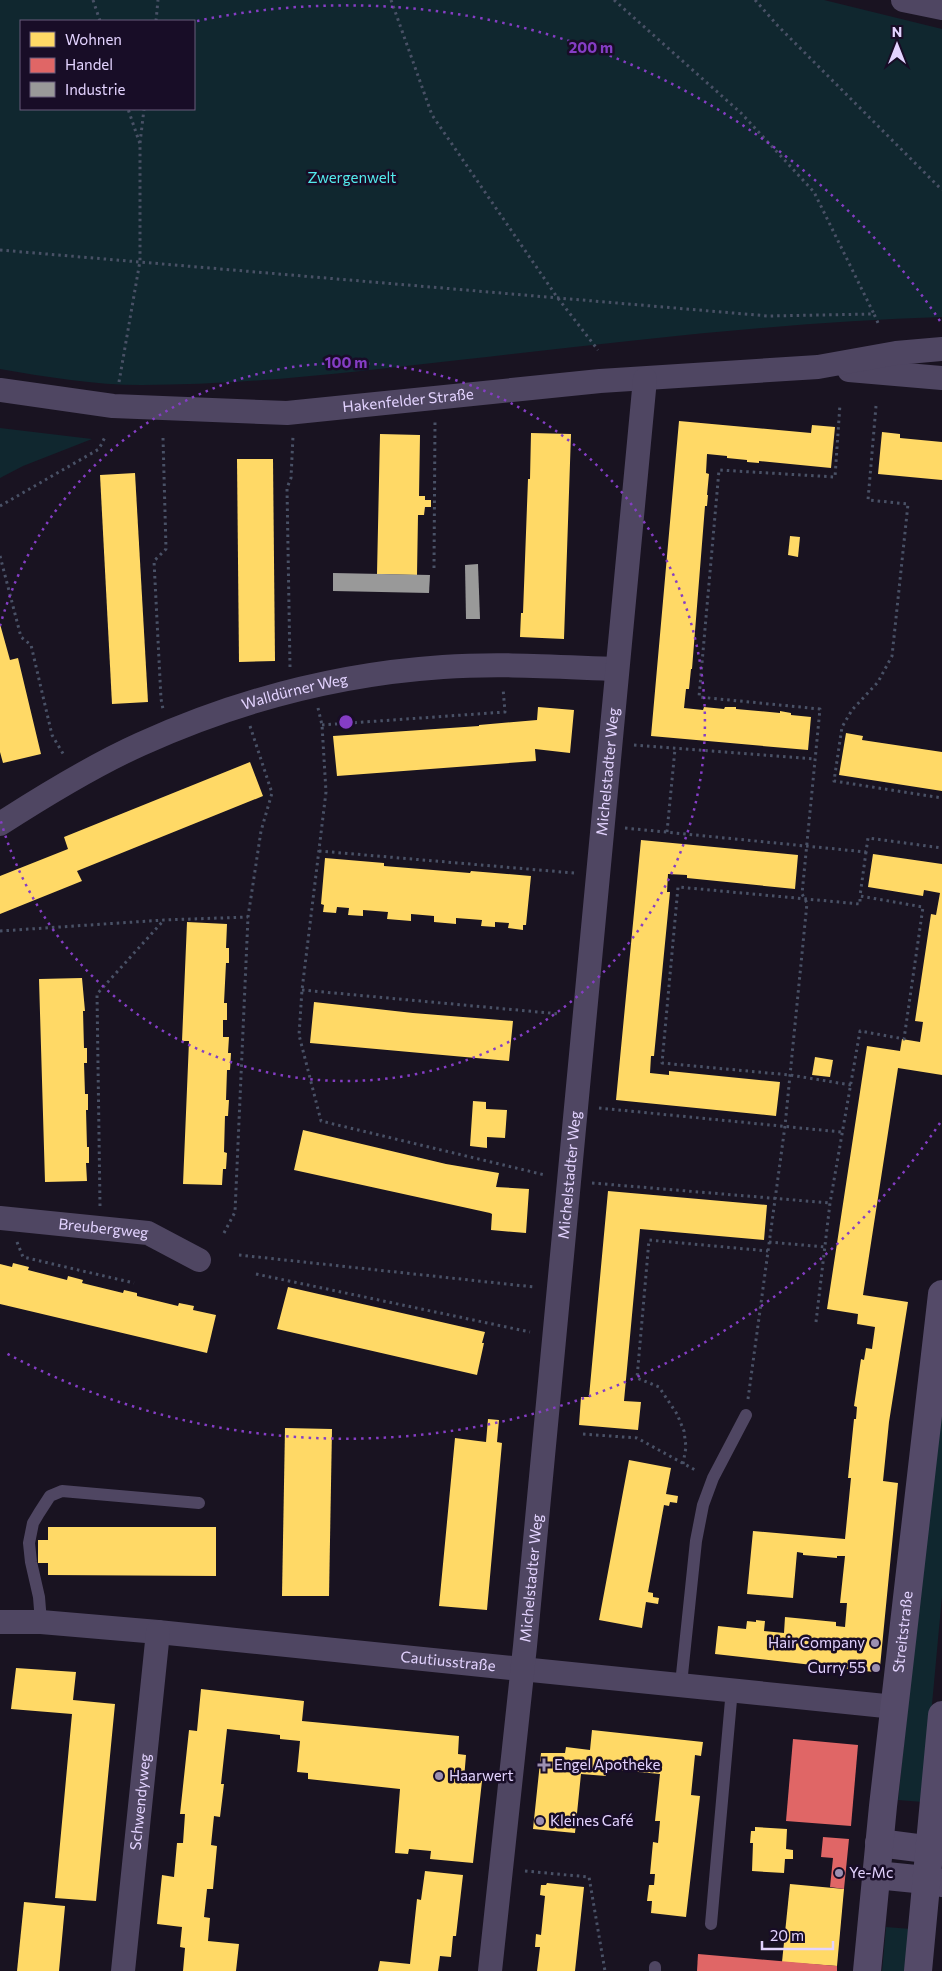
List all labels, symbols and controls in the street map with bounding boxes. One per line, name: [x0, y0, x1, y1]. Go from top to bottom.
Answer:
legend: [20, 20, 195, 110]
north arrow: [872, 20, 922, 70]
text: N: [892, 23, 902, 40]
text: Wohnen: [65, 30, 122, 48]
text: 200 m: [569, 38, 613, 56]
text: Handel: [65, 55, 113, 73]
text: Industrie: [65, 80, 126, 98]
park label: Zwergenwelt: [307, 168, 397, 186]
text: 100 m: [325, 353, 367, 371]
street label: Hakenfelder Straße: [342, 384, 475, 415]
street label: Walldürner Weg: [239, 669, 349, 713]
street label: Michelstadter Weg: [592, 707, 622, 837]
centre of rings: [337, 713, 355, 731]
street label: Michelstadter Weg: [554, 1110, 584, 1240]
street label: Breubergweg: [58, 1214, 149, 1241]
street label: Michelstadter Weg: [515, 1513, 545, 1643]
street label: Streitstraße: [888, 1590, 916, 1674]
place label: Hair Company: [768, 1633, 865, 1651]
marker: Hair Company: [869, 1637, 881, 1649]
street label: Cautiusstraße: [400, 1647, 497, 1674]
place label: Curry 55: [807, 1658, 866, 1676]
marker: Curry 55: [870, 1662, 882, 1674]
street label: Schwendyweg: [126, 1753, 153, 1851]
place label: Engel Apotheke: [554, 1755, 661, 1773]
marker: Engel Apotheke: [538, 1759, 550, 1771]
place label: Haarwert: [449, 1766, 514, 1784]
marker: Haarwert: [433, 1770, 445, 1782]
place label: Kleines Café: [550, 1811, 634, 1829]
marker: Kleines Café: [534, 1815, 546, 1827]
place label: Ye-Mc: [849, 1863, 893, 1881]
marker: Ye-Mc: [833, 1867, 845, 1879]
scale bar: [762, 1918, 833, 1950]
text: 20 m: [770, 1926, 804, 1944]

